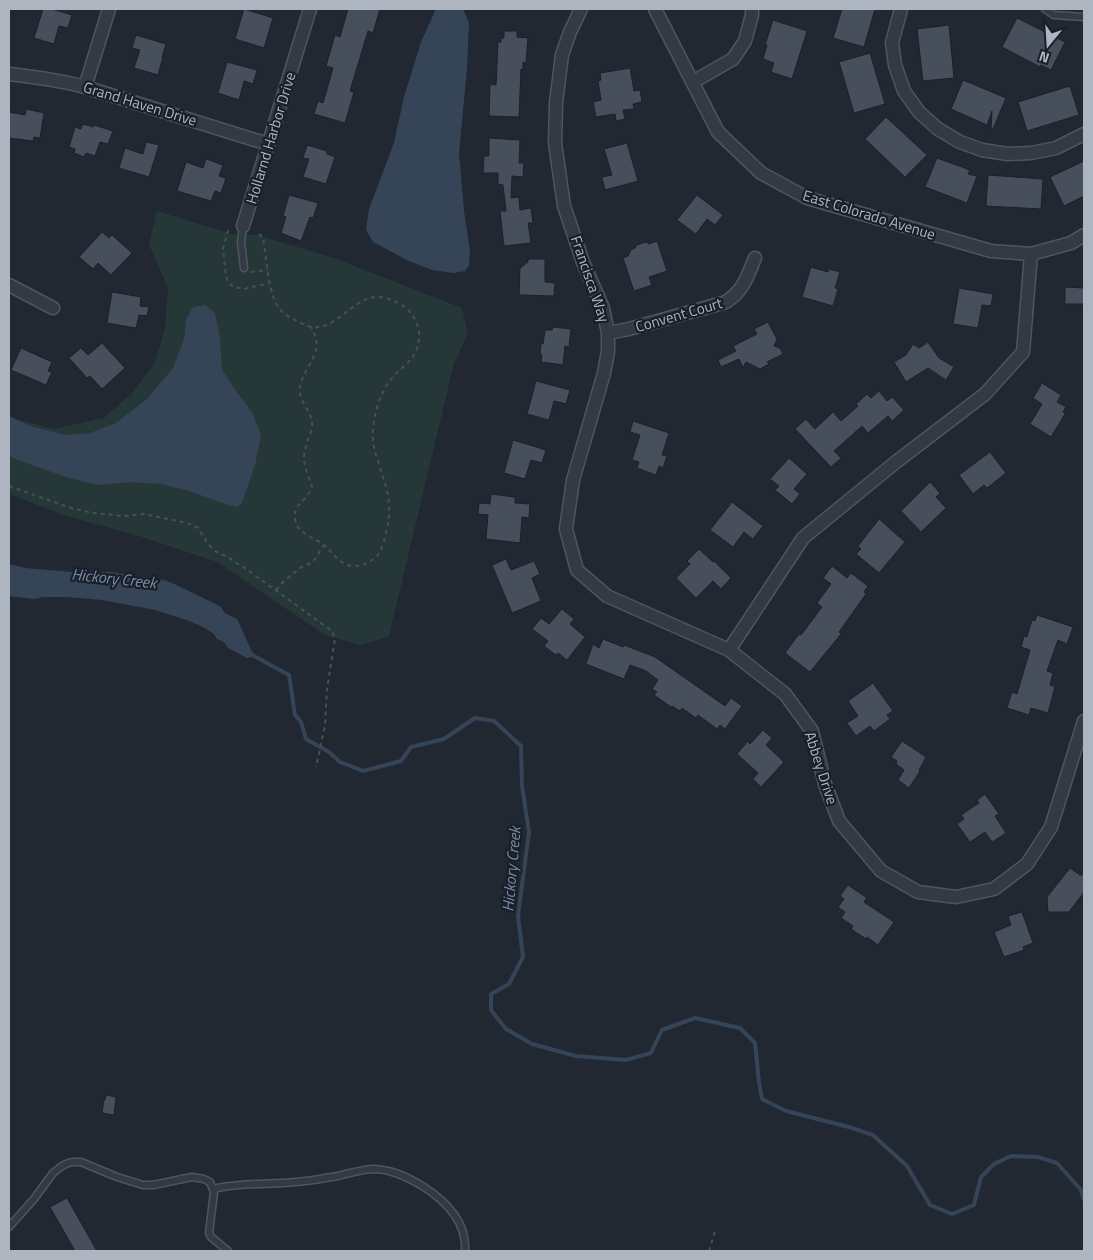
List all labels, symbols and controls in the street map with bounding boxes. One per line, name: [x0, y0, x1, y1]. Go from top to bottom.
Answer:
north arrow: [1023, 20, 1073, 70]
text: N: [1036, 46, 1052, 69]
street label: Hollarnd Harbor Drive: [240, 69, 302, 207]
street label: Grand Haven Drive: [81, 75, 200, 132]
street label: East Colorado Avenue: [800, 183, 938, 246]
street label: Francisca Way: [565, 232, 616, 325]
street label: Convent Court: [633, 291, 726, 338]
water label: Hickory Creek: [70, 562, 159, 595]
street label: Abbey Drive: [799, 728, 844, 807]
water label: Hickory Creek: [495, 824, 527, 912]

